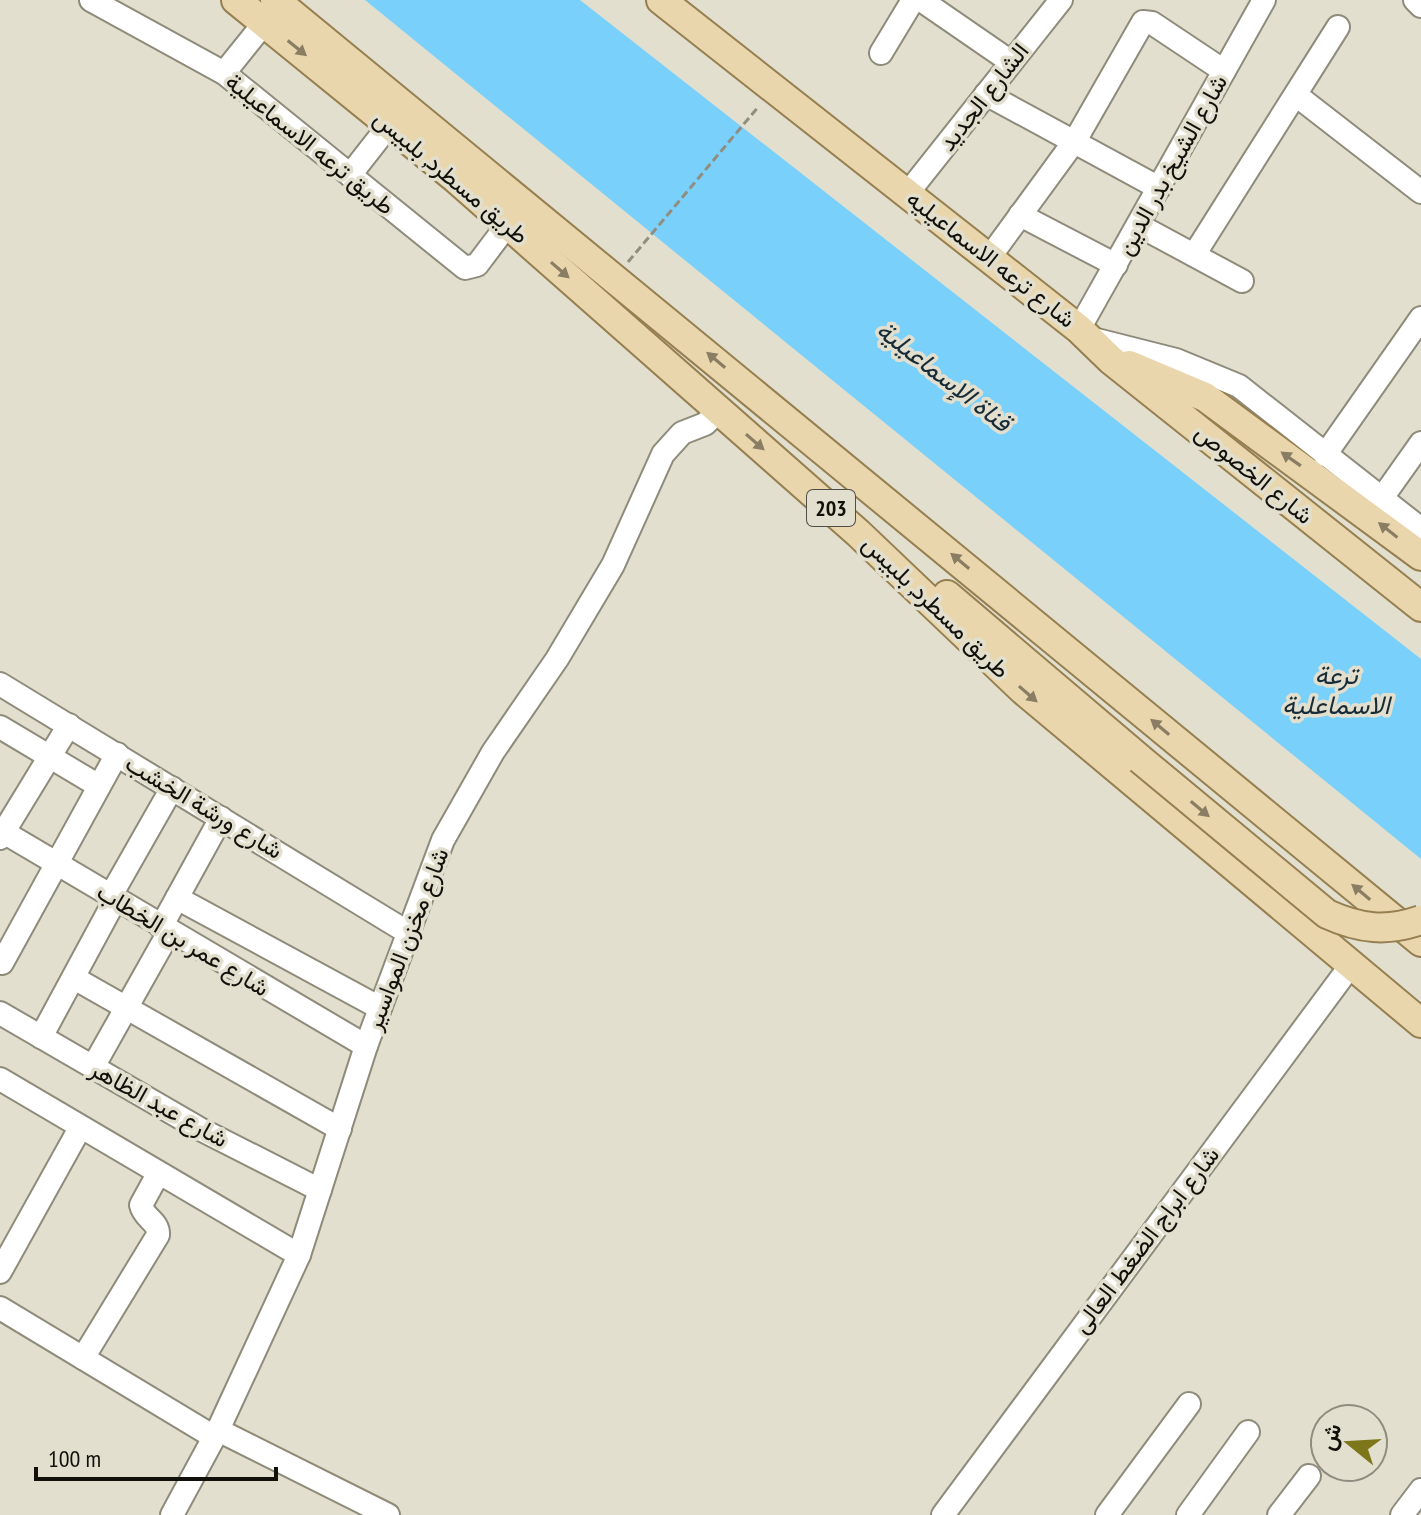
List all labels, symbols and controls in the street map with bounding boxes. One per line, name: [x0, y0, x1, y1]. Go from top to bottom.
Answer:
street label: الشارع الجديد: [932, 36, 1036, 158]
one-way arrow: [287, 40, 307, 56]
street label: طريق ترعه الاسماعيلية: [219, 66, 401, 221]
street label: شارع الشيخ بدر الدين: [1109, 69, 1236, 261]
street label: طريق مسطرد, بلبيس: [367, 103, 535, 251]
street label: شارع ترعه الاسماعيليه: [900, 183, 1082, 335]
one-way arrow: [550, 261, 570, 278]
water label: قناة الإسماعيلية: [870, 313, 1020, 441]
one-way arrow: [706, 352, 726, 369]
street label: شارع الخصوص: [1188, 416, 1320, 532]
one-way arrow: [746, 432, 765, 450]
one-way arrow: [1281, 451, 1302, 467]
road number: 203: [807, 490, 855, 526]
one-way arrow: [1378, 522, 1398, 538]
street label: طريق مسطرد, بلبيس: [856, 528, 1017, 685]
one-way arrow: [949, 553, 970, 570]
water label: ترعة الاسماعلية: [1282, 658, 1393, 721]
one-way arrow: [1019, 685, 1038, 703]
one-way arrow: [1150, 719, 1170, 736]
street label: شارع ورشة الخشب: [119, 747, 289, 867]
one-way arrow: [1189, 800, 1209, 817]
street label: شارع مخزن المواسير: [357, 843, 456, 1036]
street label: شارع عمر بن الخطاب: [91, 876, 275, 1004]
one-way arrow: [1351, 884, 1371, 901]
street label: شارع عبد الظاهر: [83, 1052, 234, 1155]
street label: شارع ابراج الضغط العالى: [1065, 1140, 1227, 1340]
north arrow: [1309, 1403, 1389, 1483]
text: ش: [1313, 1420, 1347, 1454]
scale bar: [36, 1431, 276, 1481]
text: 100 m: [48, 1443, 101, 1474]

